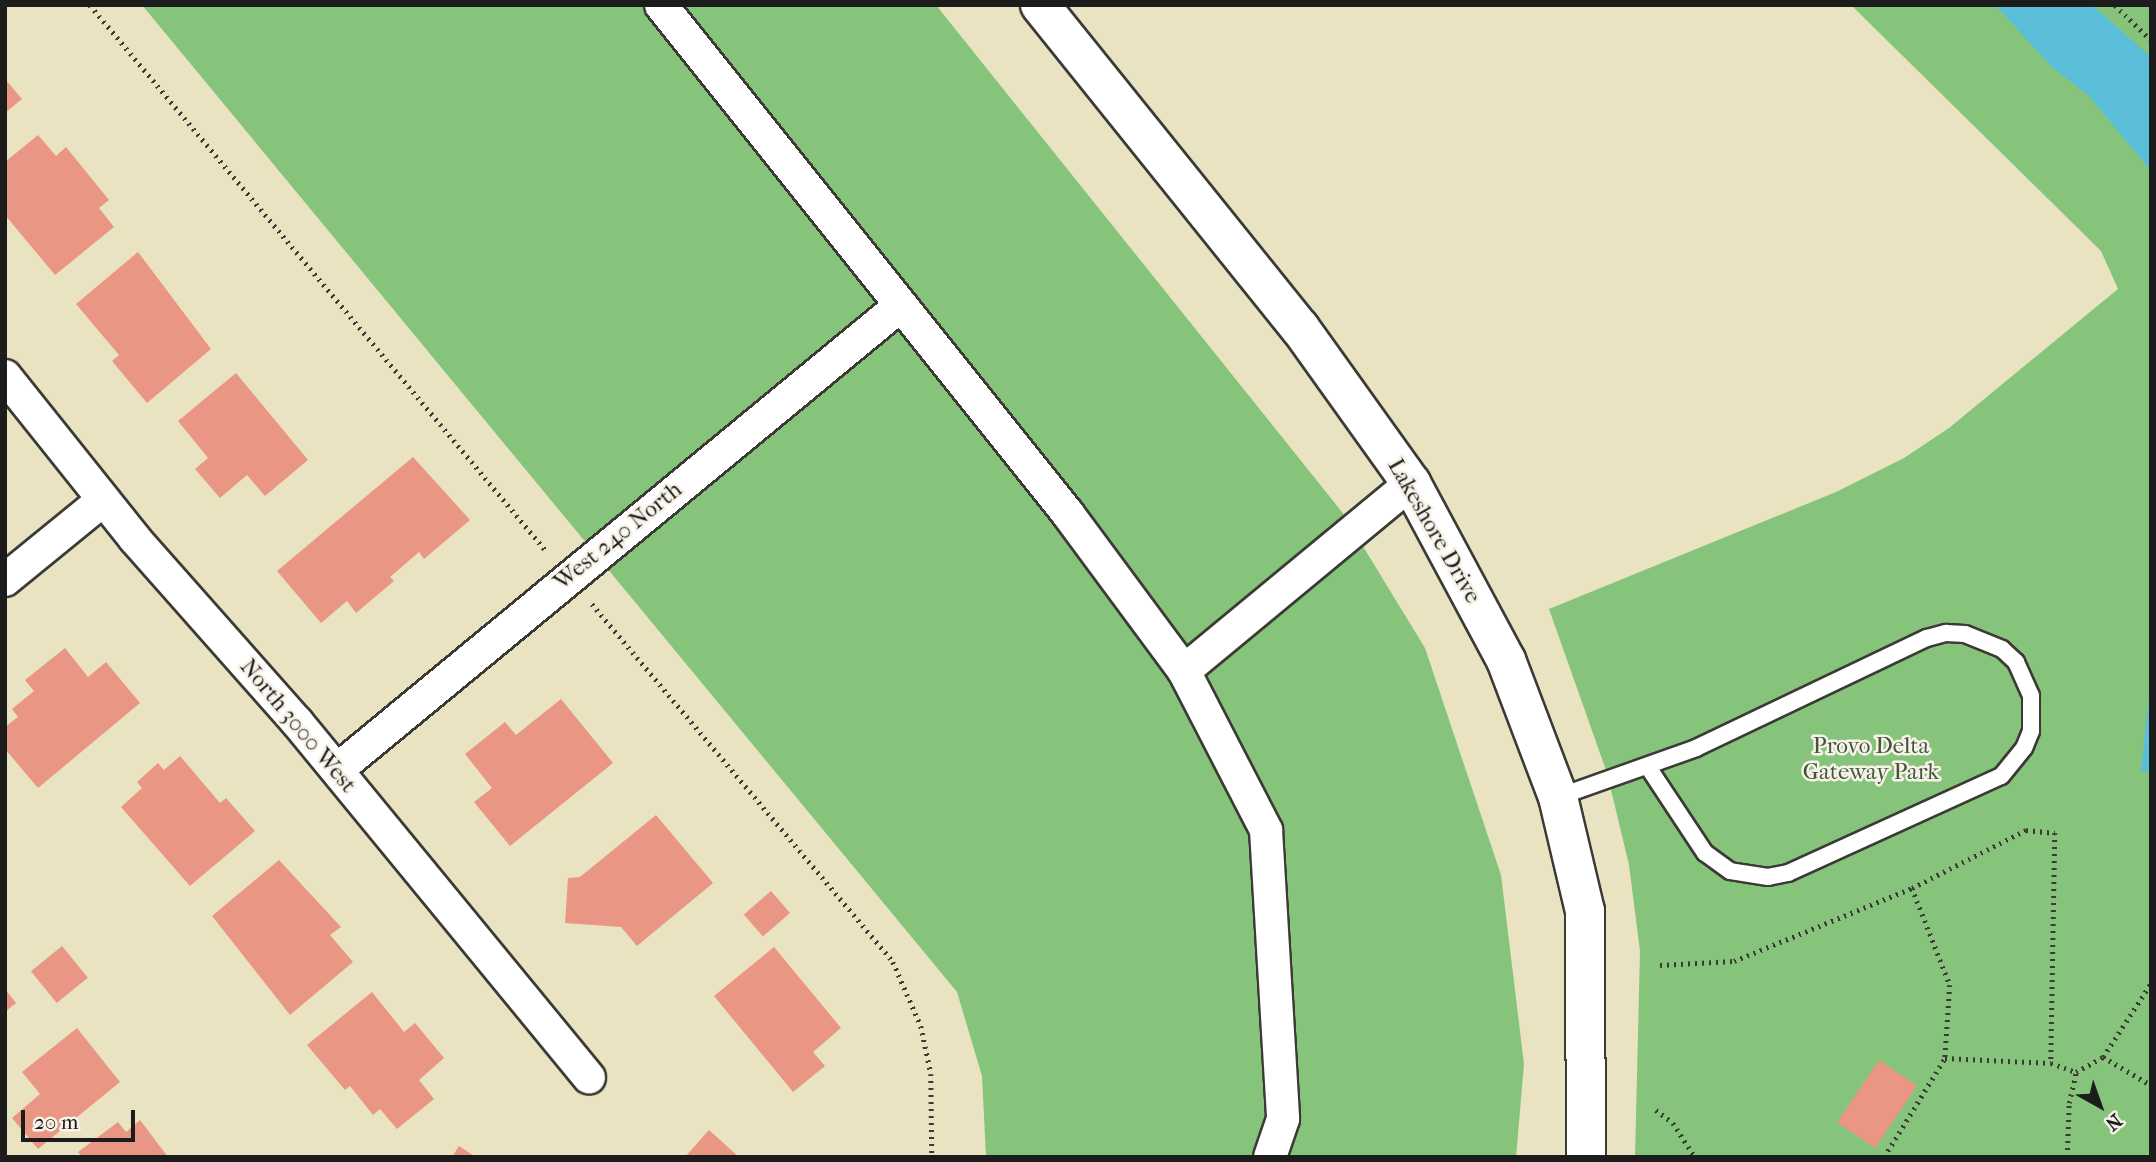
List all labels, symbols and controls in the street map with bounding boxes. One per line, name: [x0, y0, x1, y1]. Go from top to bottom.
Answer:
street label: Lakeshore Drive: [1381, 454, 1487, 608]
street label: West 240 North: [548, 476, 688, 596]
street label: North 3000 West: [234, 654, 362, 798]
park label: Provo Delta Gateway Park: [1803, 732, 1939, 786]
north arrow: [2065, 1071, 2135, 1141]
scale bar: [24, 1096, 138, 1140]
text: N: [2101, 1109, 2126, 1135]
text: 20 m: [34, 1110, 78, 1134]

